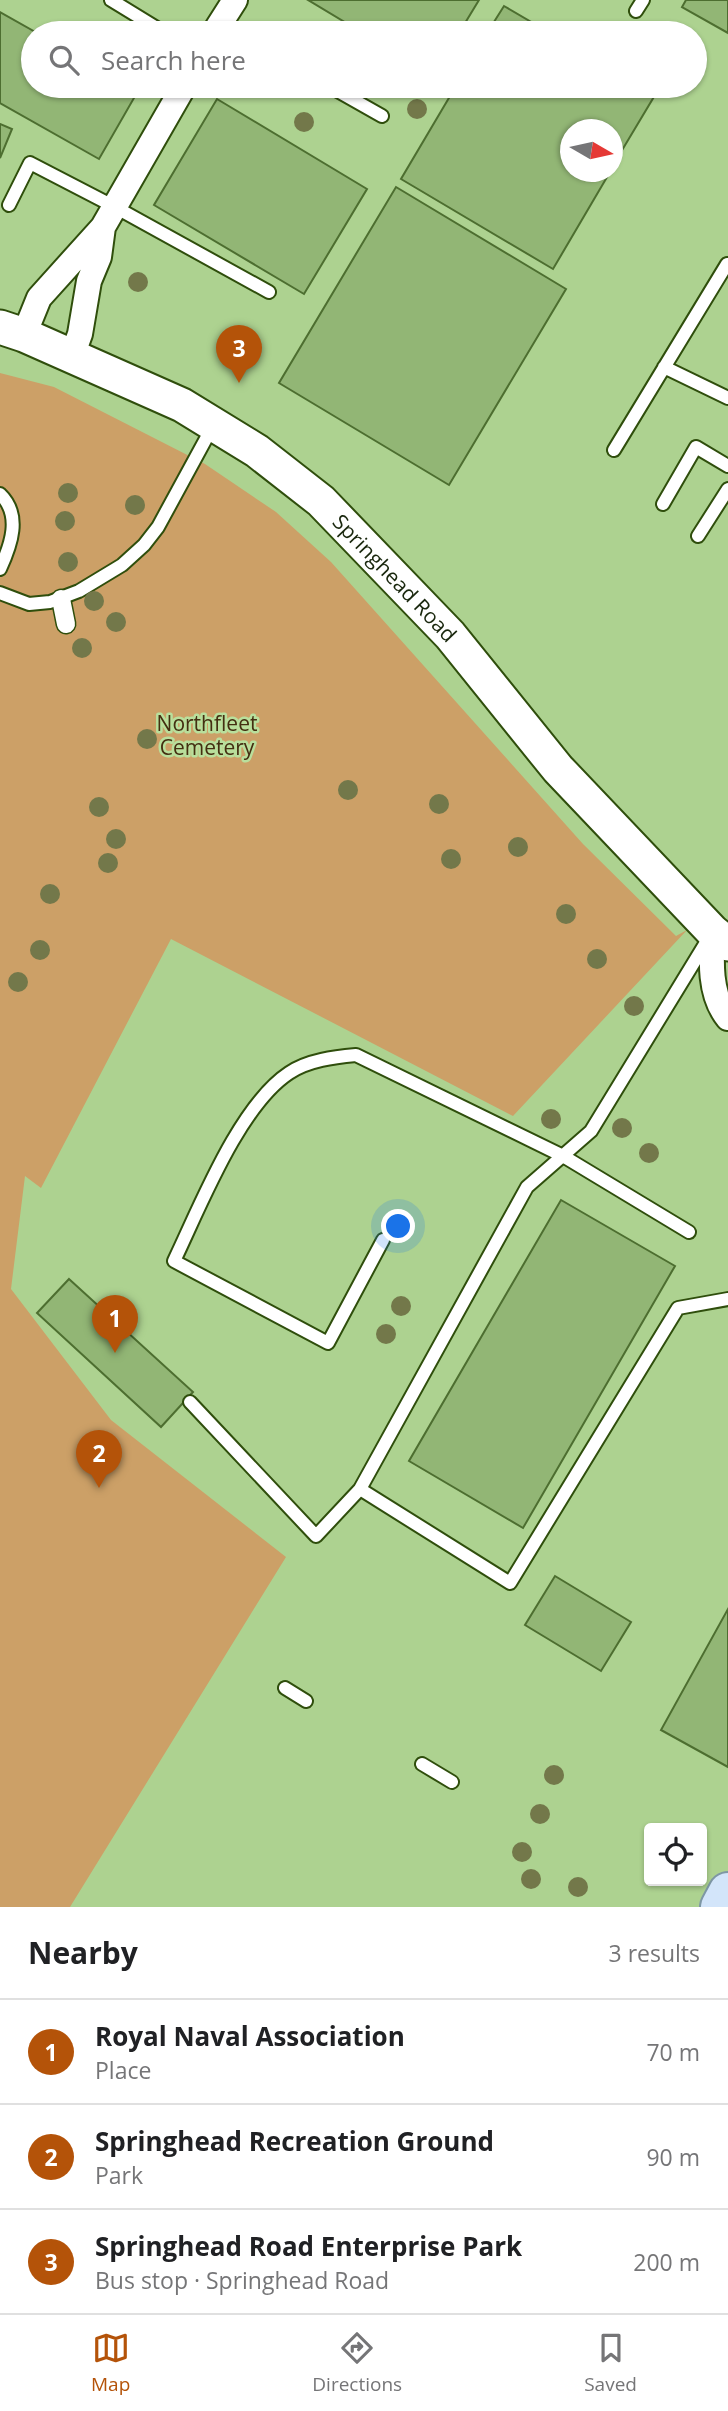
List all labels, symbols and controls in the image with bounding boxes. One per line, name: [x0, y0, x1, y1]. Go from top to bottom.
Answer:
search box: [21, 21, 707, 98]
icon: search: [45, 41, 83, 79]
text: Search here: [101, 42, 246, 78]
north arrow: [560, 119, 623, 182]
pin: 3: [216, 325, 262, 383]
street label: Springhead Road: [327, 508, 463, 648]
park label: Northfleet Cemetery: [157, 709, 257, 761]
your location: [381, 1209, 415, 1243]
pin: 1: [92, 1295, 138, 1353]
pin: 2: [76, 1430, 122, 1488]
map controls: [644, 1823, 707, 1886]
button: locate: [644, 1823, 707, 1886]
text: Nearby: [28, 1932, 138, 1973]
text: 3 results: [609, 1937, 700, 1969]
text: Royal Naval Association: [95, 2018, 405, 2054]
text: 1: [44, 2036, 58, 2068]
text: 70 m: [646, 2036, 700, 2068]
text: Place: [95, 2054, 151, 2086]
text: Springhead Recreation Ground: [95, 2123, 494, 2159]
text: 2: [44, 2141, 58, 2173]
text: 90 m: [646, 2141, 700, 2173]
text: Park: [95, 2159, 143, 2191]
text: Springhead Road Enterprise Park: [95, 2228, 522, 2264]
text: 3: [44, 2246, 58, 2278]
text: 200 m: [633, 2246, 700, 2278]
text: Bus stop · Springhead Road: [95, 2264, 389, 2296]
tab: Map: [91, 2329, 130, 2397]
tab: Directions: [312, 2329, 402, 2397]
tab: Saved: [584, 2329, 637, 2397]

